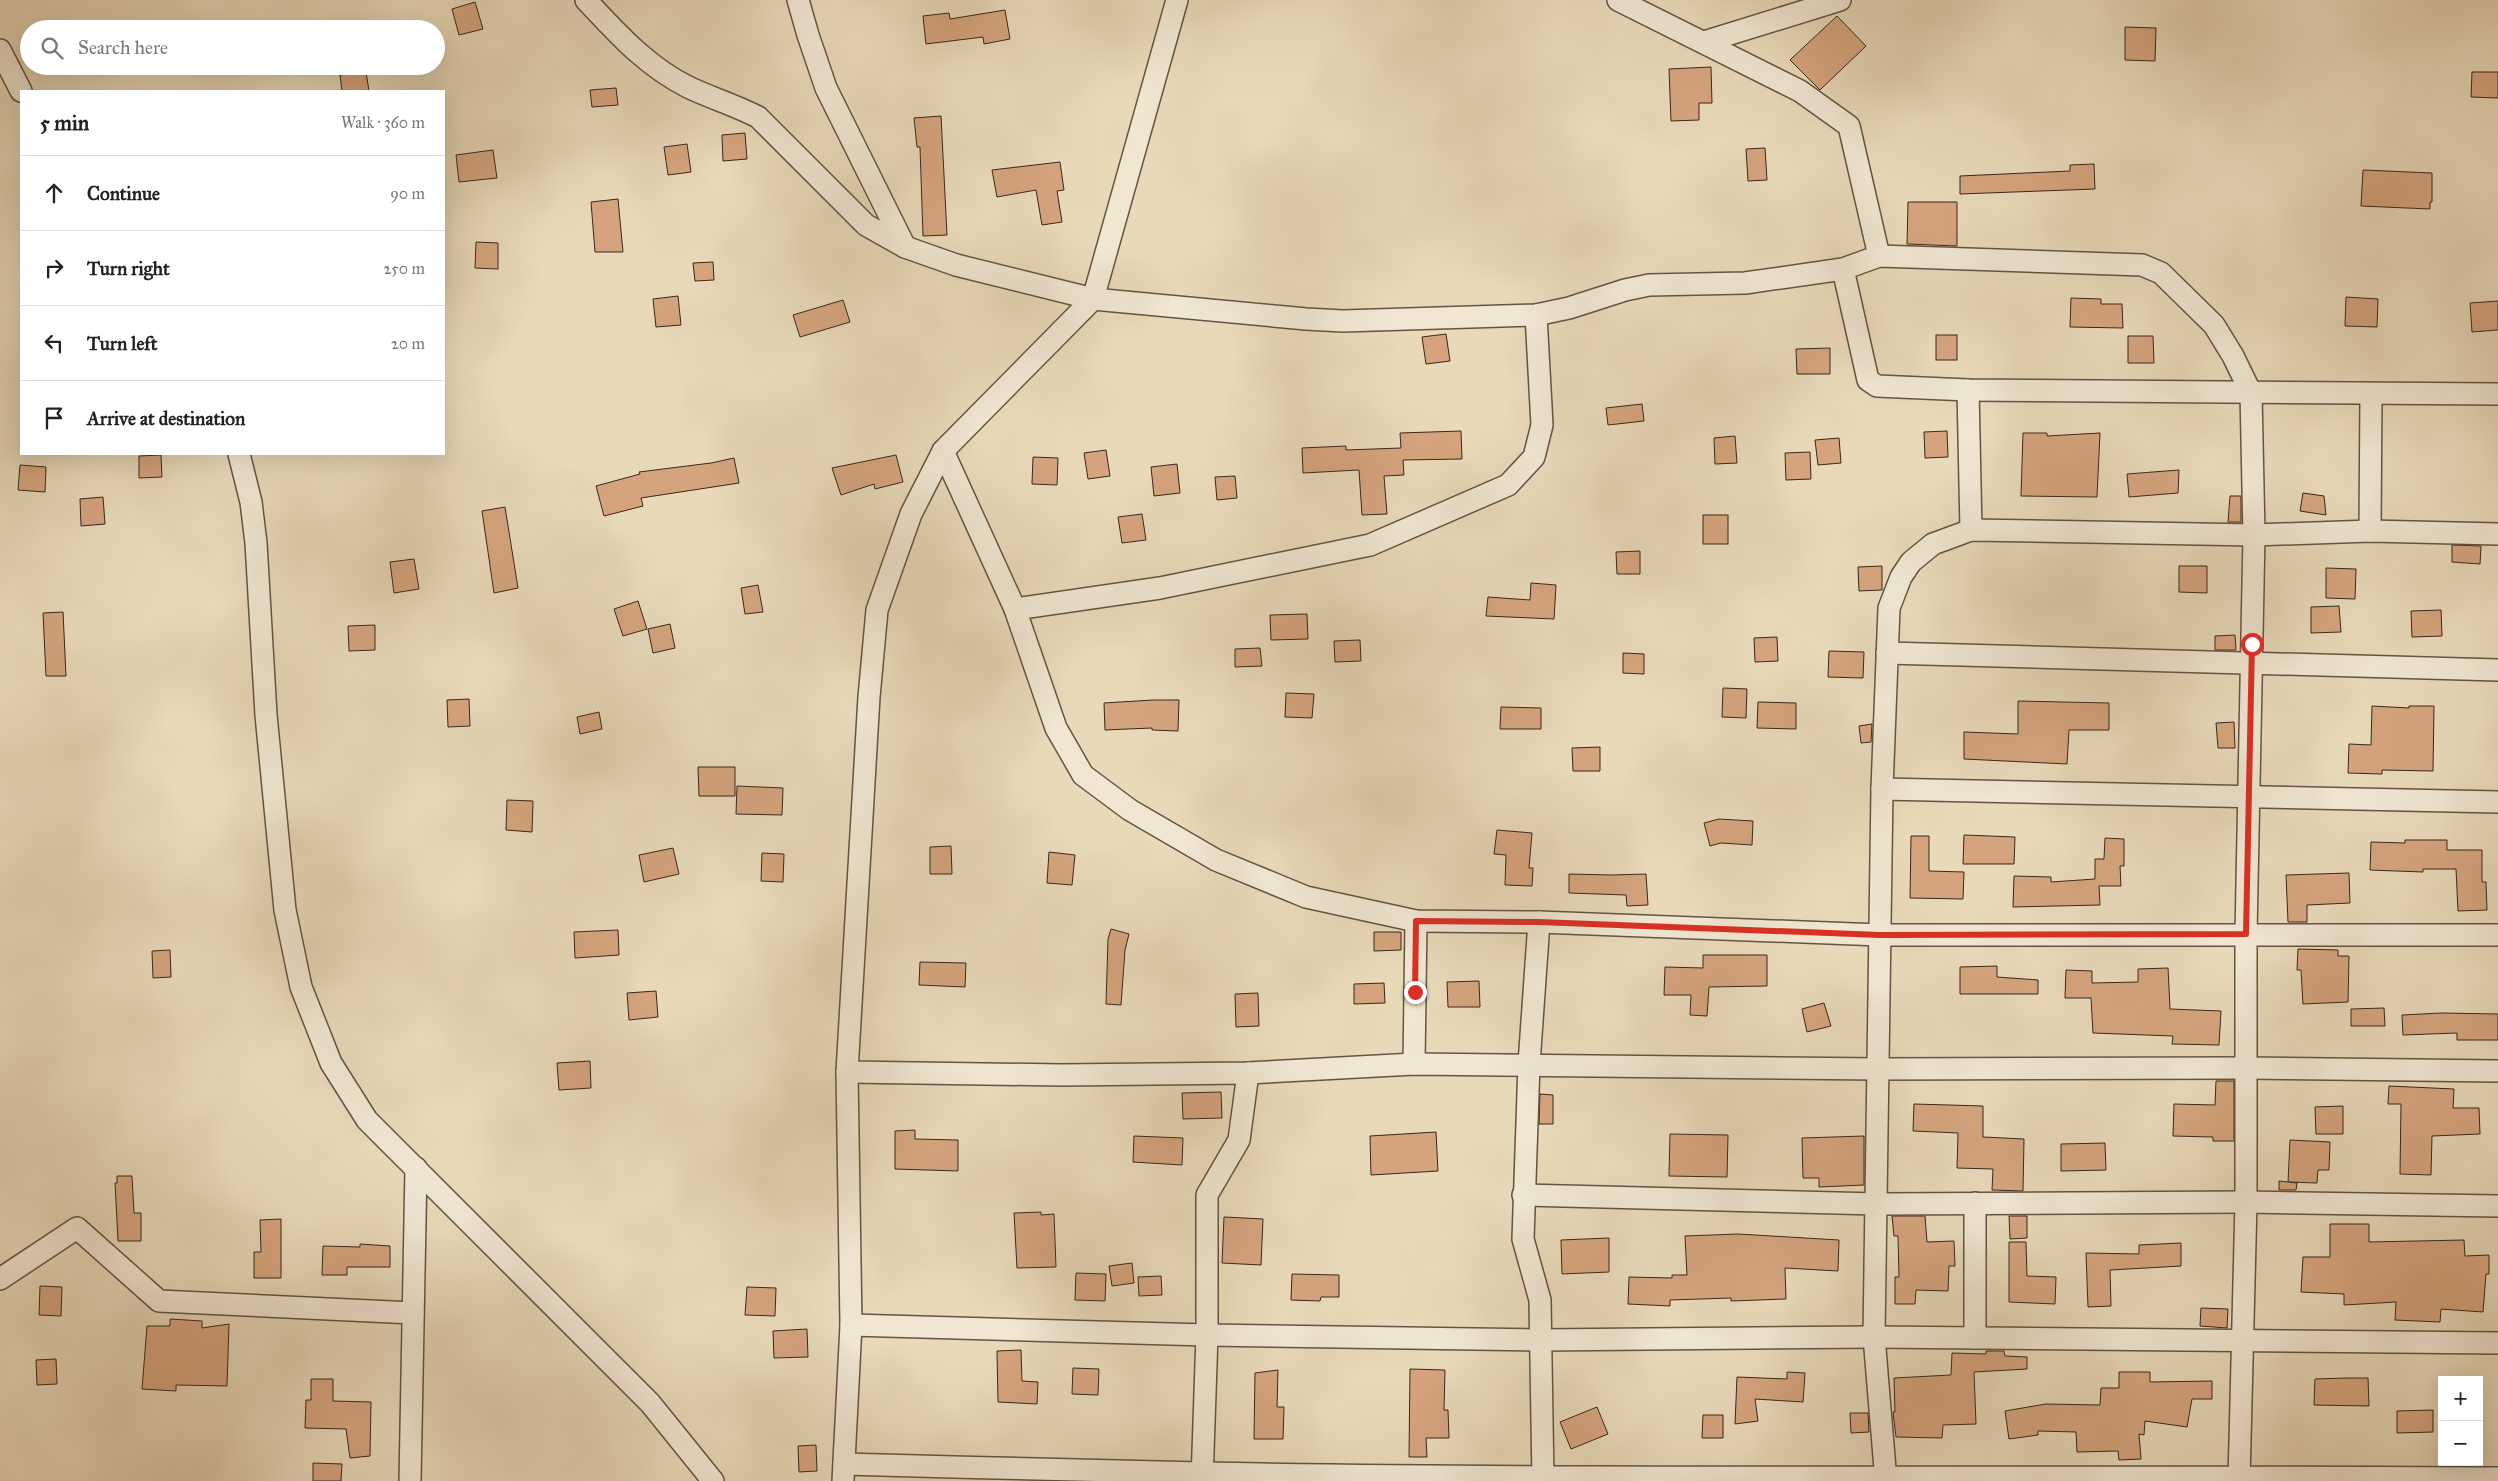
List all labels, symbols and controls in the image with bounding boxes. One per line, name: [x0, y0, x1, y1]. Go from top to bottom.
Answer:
search box: [20, 20, 445, 75]
icon: search: [38, 34, 66, 62]
text: Search here: [78, 36, 168, 59]
text: 5 min: [40, 110, 89, 136]
text: Walk · 360 m: [341, 113, 425, 132]
icon: ahead: [40, 179, 68, 207]
text: Continue: [87, 182, 160, 205]
text: 90 m: [390, 184, 425, 203]
icon: right: [40, 254, 68, 282]
text: Turn right: [87, 257, 170, 280]
text: 250 m: [384, 259, 425, 278]
icon: left: [40, 329, 68, 357]
text: Turn left: [87, 332, 157, 355]
text: 20 m: [391, 334, 425, 353]
icon: arrive: [40, 404, 68, 432]
text: Arrive at destination: [87, 407, 245, 430]
route start: [2241, 633, 2264, 656]
route end: [1404, 981, 1427, 1004]
map controls: [2438, 1376, 2483, 1466]
button: +: [2438, 1376, 2483, 1421]
button: −: [2438, 1421, 2483, 1466]

